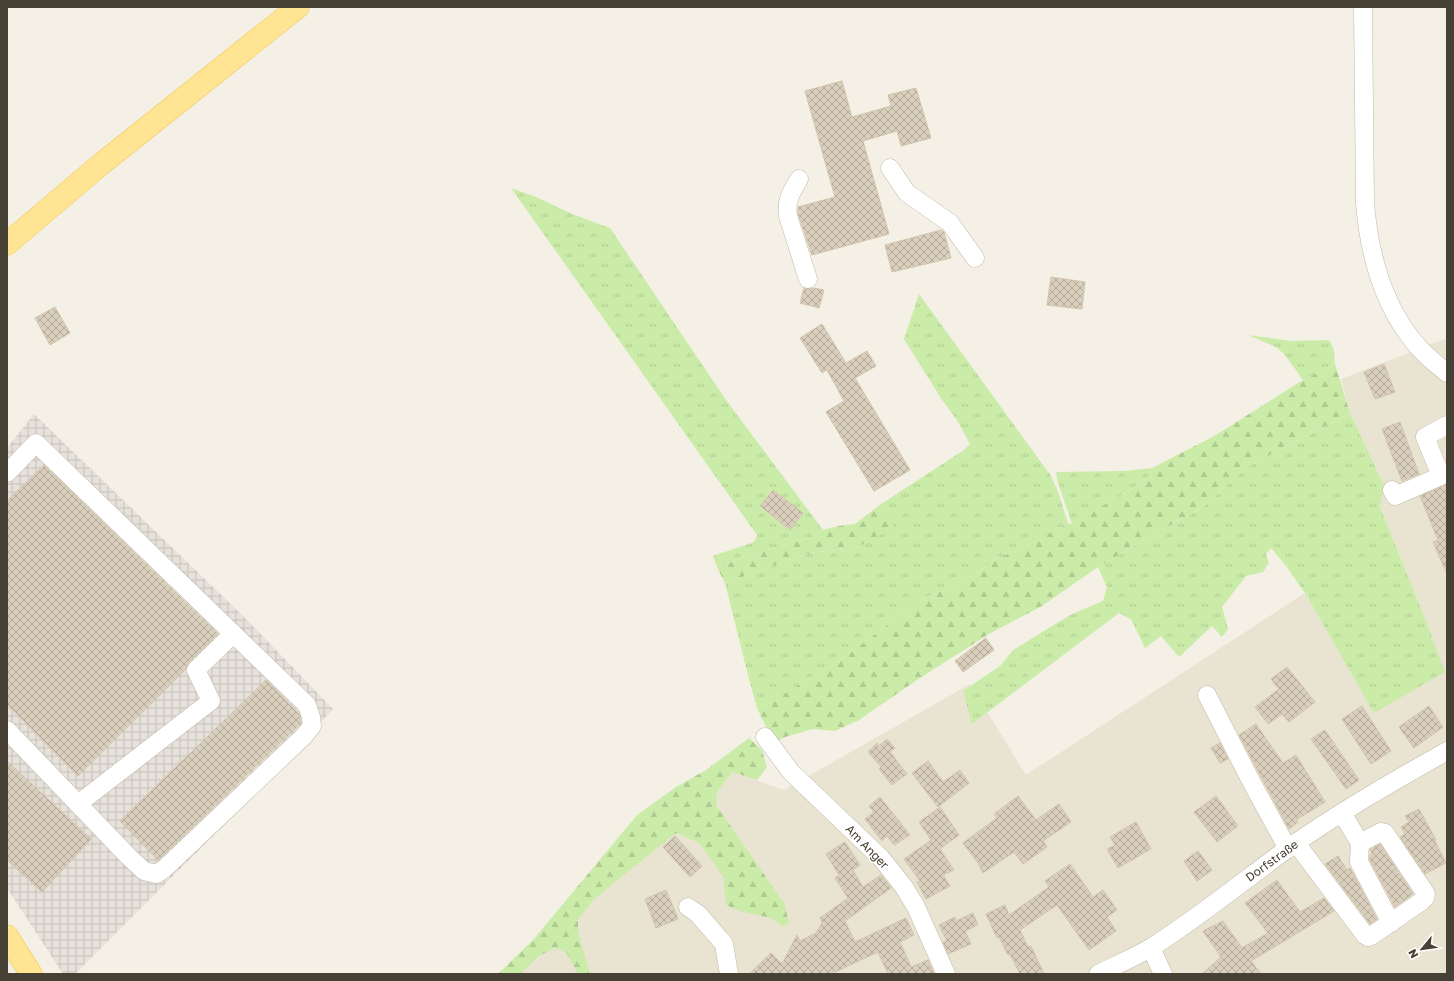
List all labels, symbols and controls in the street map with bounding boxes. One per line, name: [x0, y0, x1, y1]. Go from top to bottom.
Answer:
street label: Am Anger: [842, 821, 892, 872]
street label: Dorfstraße: [1242, 836, 1301, 885]
north arrow: [1402, 929, 1442, 969]
text: N: [1405, 947, 1421, 961]

